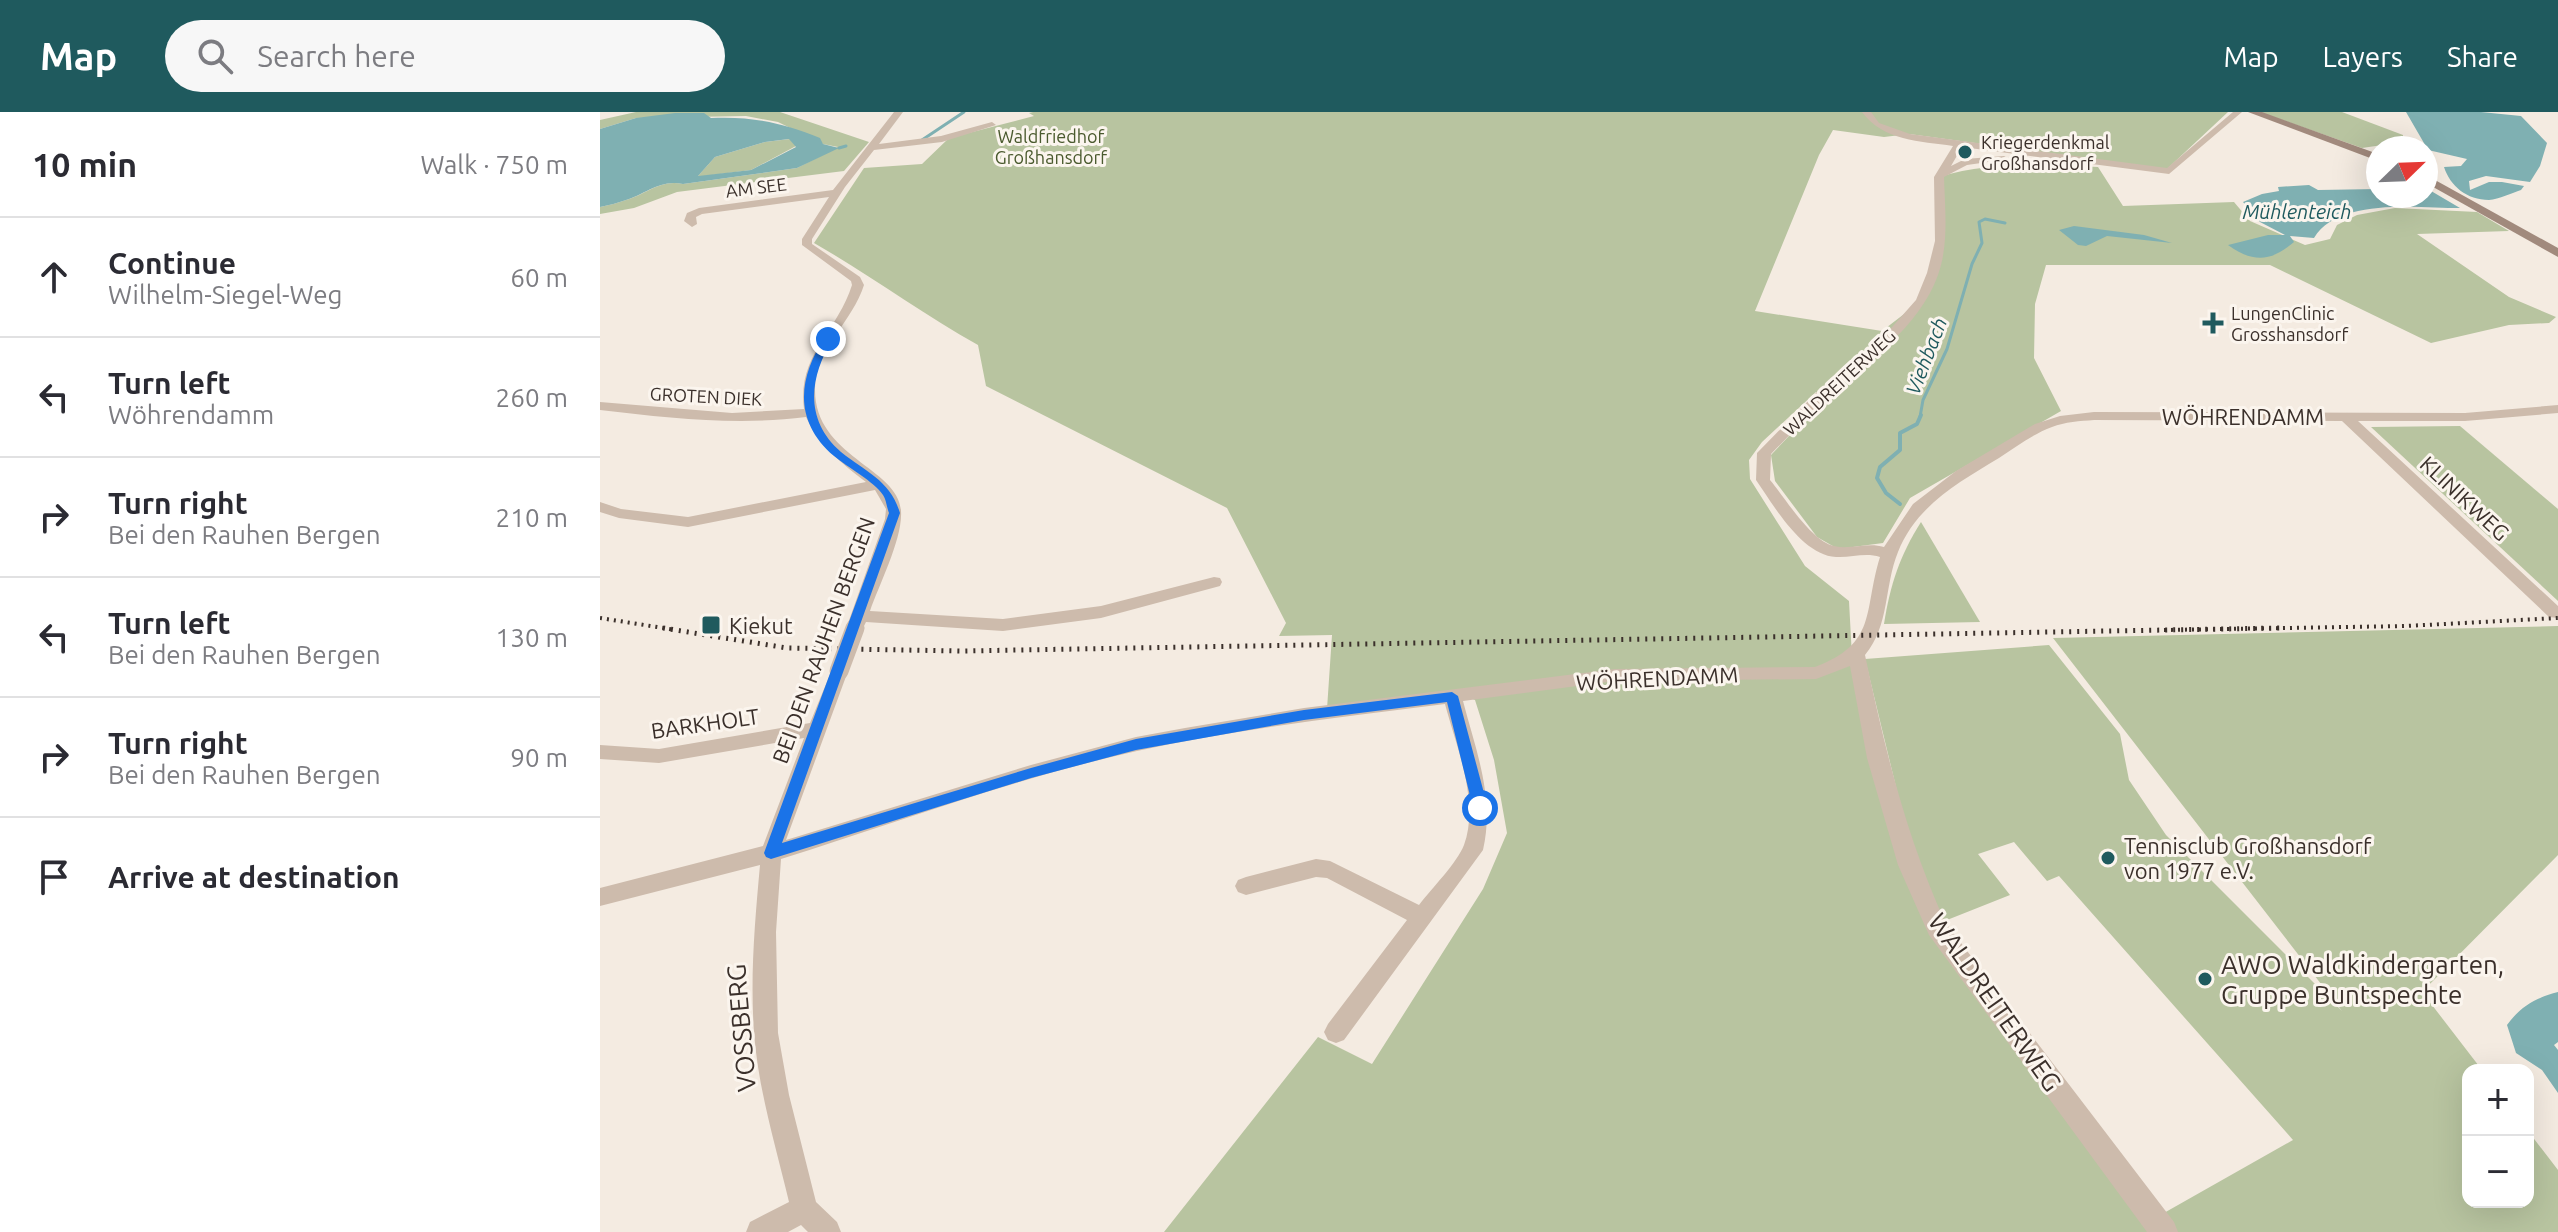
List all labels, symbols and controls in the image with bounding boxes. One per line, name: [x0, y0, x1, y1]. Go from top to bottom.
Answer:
search box: [165, 20, 725, 92]
icon: search: [193, 34, 237, 78]
text: Map: [40, 35, 117, 77]
text: Search here: [257, 39, 416, 73]
text: Map: [2223, 41, 2279, 72]
text: Layers: [2323, 41, 2403, 72]
text: Share: [2447, 41, 2518, 72]
park label: Waldfriedhof Großhansdorf: [995, 126, 1107, 167]
place label: Kriegerdenkmal Großhansdorf: [1981, 132, 2110, 173]
north arrow: [2366, 136, 2438, 208]
marker: Kriegerdenkmal Großhansdorf: [1956, 143, 1974, 161]
text: 10 min: [32, 145, 137, 183]
text: Walk · 750 m: [420, 150, 568, 179]
street label: AM SEE: [724, 173, 788, 201]
water label: Mühlenteich: [2243, 200, 2351, 223]
text: Continue: [108, 246, 236, 280]
icon: ahead: [32, 255, 76, 299]
text: 60 m: [510, 263, 568, 292]
text: Wilhelm-Siegel-Weg: [108, 280, 343, 309]
place label: LungenClinic Grosshansdorf: [2231, 303, 2348, 344]
marker: LungenClinic Grosshansdorf: [2202, 312, 2224, 334]
water label: Viehbach: [1901, 314, 1951, 398]
route end: [810, 321, 846, 357]
street label: WALDREITERWEG: [1779, 325, 1899, 439]
text: Turn left: [108, 366, 230, 400]
icon: left: [32, 375, 76, 419]
text: 260 m: [496, 383, 568, 412]
street label: GROTEN DIEK: [649, 383, 763, 409]
text: Wöhrendamm: [108, 400, 274, 429]
street label: WÖHRENDAMM: [2162, 404, 2324, 429]
street label: KLINIKWEG: [2415, 451, 2515, 545]
text: Turn right: [108, 486, 248, 520]
icon: right: [32, 495, 76, 539]
text: 210 m: [496, 503, 568, 532]
street label: BEI DEN RAUHEN BERGEN: [767, 513, 879, 767]
text: Bei den Rauhen Bergen: [108, 520, 381, 549]
text: Turn left: [108, 606, 230, 640]
place label: Kiekut: [729, 613, 793, 638]
marker: Kiekut: [700, 614, 722, 636]
icon: left: [32, 615, 76, 659]
text: 130 m: [496, 623, 568, 652]
text: Bei den Rauhen Bergen: [108, 640, 381, 669]
street label: WÖHRENDAMM: [1575, 661, 1739, 695]
street label: BARKHOLT: [649, 703, 761, 743]
text: Turn right: [108, 726, 248, 760]
icon: right: [32, 735, 76, 779]
text: 90 m: [510, 743, 568, 772]
text: Bei den Rauhen Bergen: [108, 760, 381, 789]
route start: [1462, 790, 1498, 826]
place label: Tennisclub Großhansdorf von 1977 e.V.: [2124, 833, 2372, 883]
marker: Tennisclub Großhansdorf von 1977 e.V.: [2099, 849, 2117, 867]
icon: arrive: [32, 855, 76, 899]
text: Arrive at destination: [108, 860, 400, 894]
street label: WALDREITERWEG: [1923, 907, 2067, 1097]
place label: AWO Waldkindergarten, Gruppe Buntspechte: [2221, 950, 2504, 1009]
street label: VOSSBERG: [721, 963, 761, 1093]
marker: AWO Waldkindergarten, Gruppe Buntspechte: [2196, 970, 2214, 988]
map controls: [2462, 1064, 2534, 1208]
button: +: [2462, 1064, 2534, 1136]
button: −: [2462, 1136, 2534, 1208]

